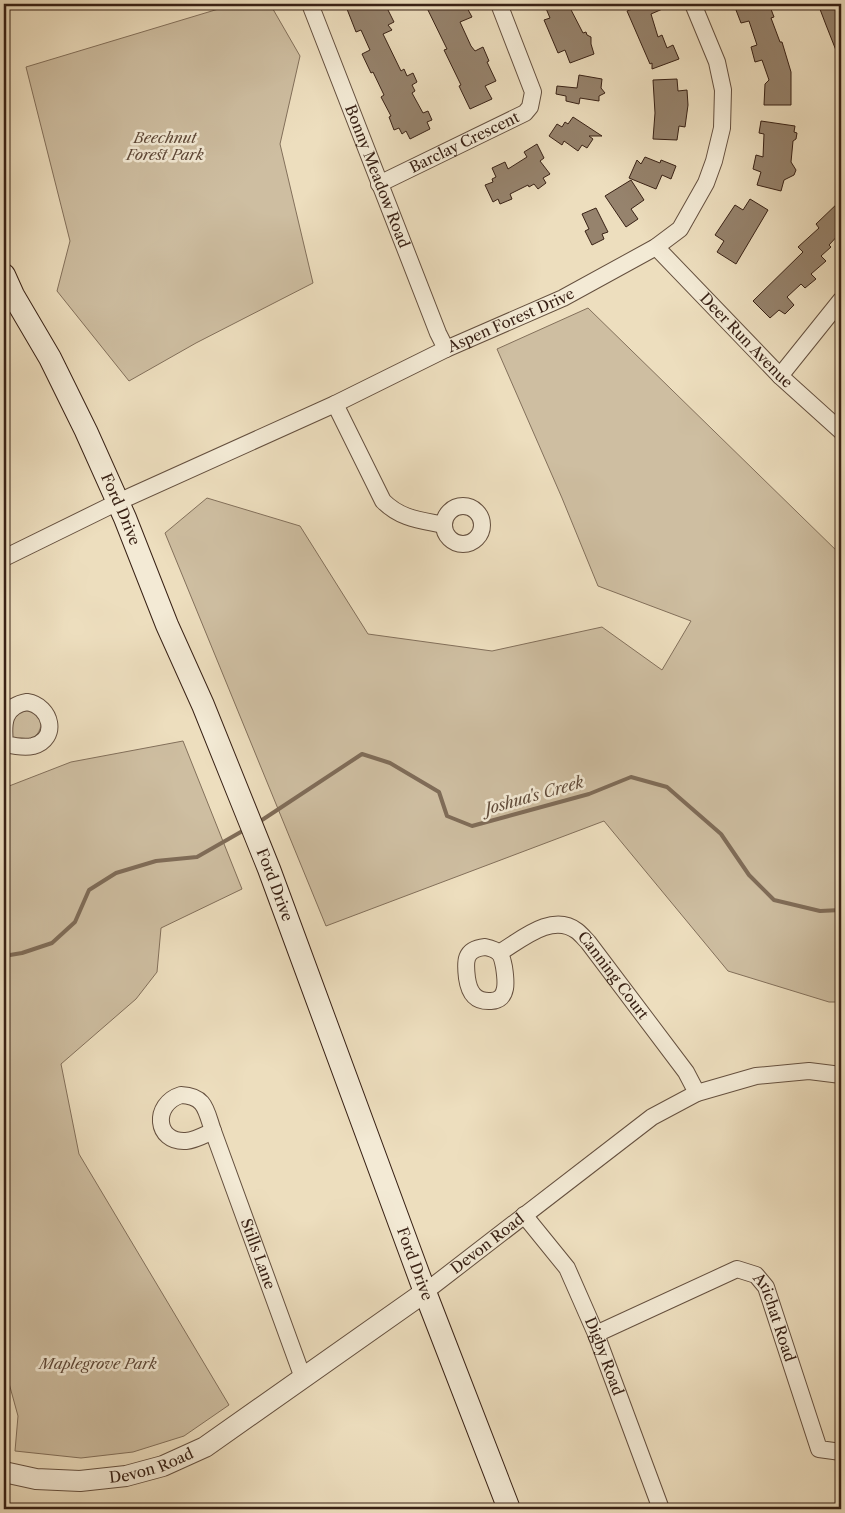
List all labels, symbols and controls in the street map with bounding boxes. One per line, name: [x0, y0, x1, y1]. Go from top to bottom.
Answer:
street label: Bonny Meadow Road: [341, 102, 414, 251]
street label: Barclay Crescent: [406, 107, 523, 177]
park label: Beechnut Forest Park: [125, 128, 204, 164]
street label: Aspen Forest Drive: [444, 284, 577, 357]
street label: Deer Run Avenue: [696, 289, 797, 392]
street label: Ford Drive: [97, 470, 145, 548]
water label: Joshua's Creek: [477, 771, 586, 820]
street label: Ford Drive: [253, 845, 297, 924]
street label: Canning Court: [574, 927, 653, 1024]
street label: Devon Road: [447, 1209, 528, 1278]
street label: Stills Lane: [237, 1216, 280, 1292]
street label: Ford Drive: [393, 1224, 437, 1303]
street label: Arichat Road: [748, 1268, 800, 1364]
street label: Digby Road: [581, 1314, 628, 1398]
park label: Maplegrove Park: [37, 1354, 157, 1373]
street label: Devon Road: [108, 1444, 196, 1487]

